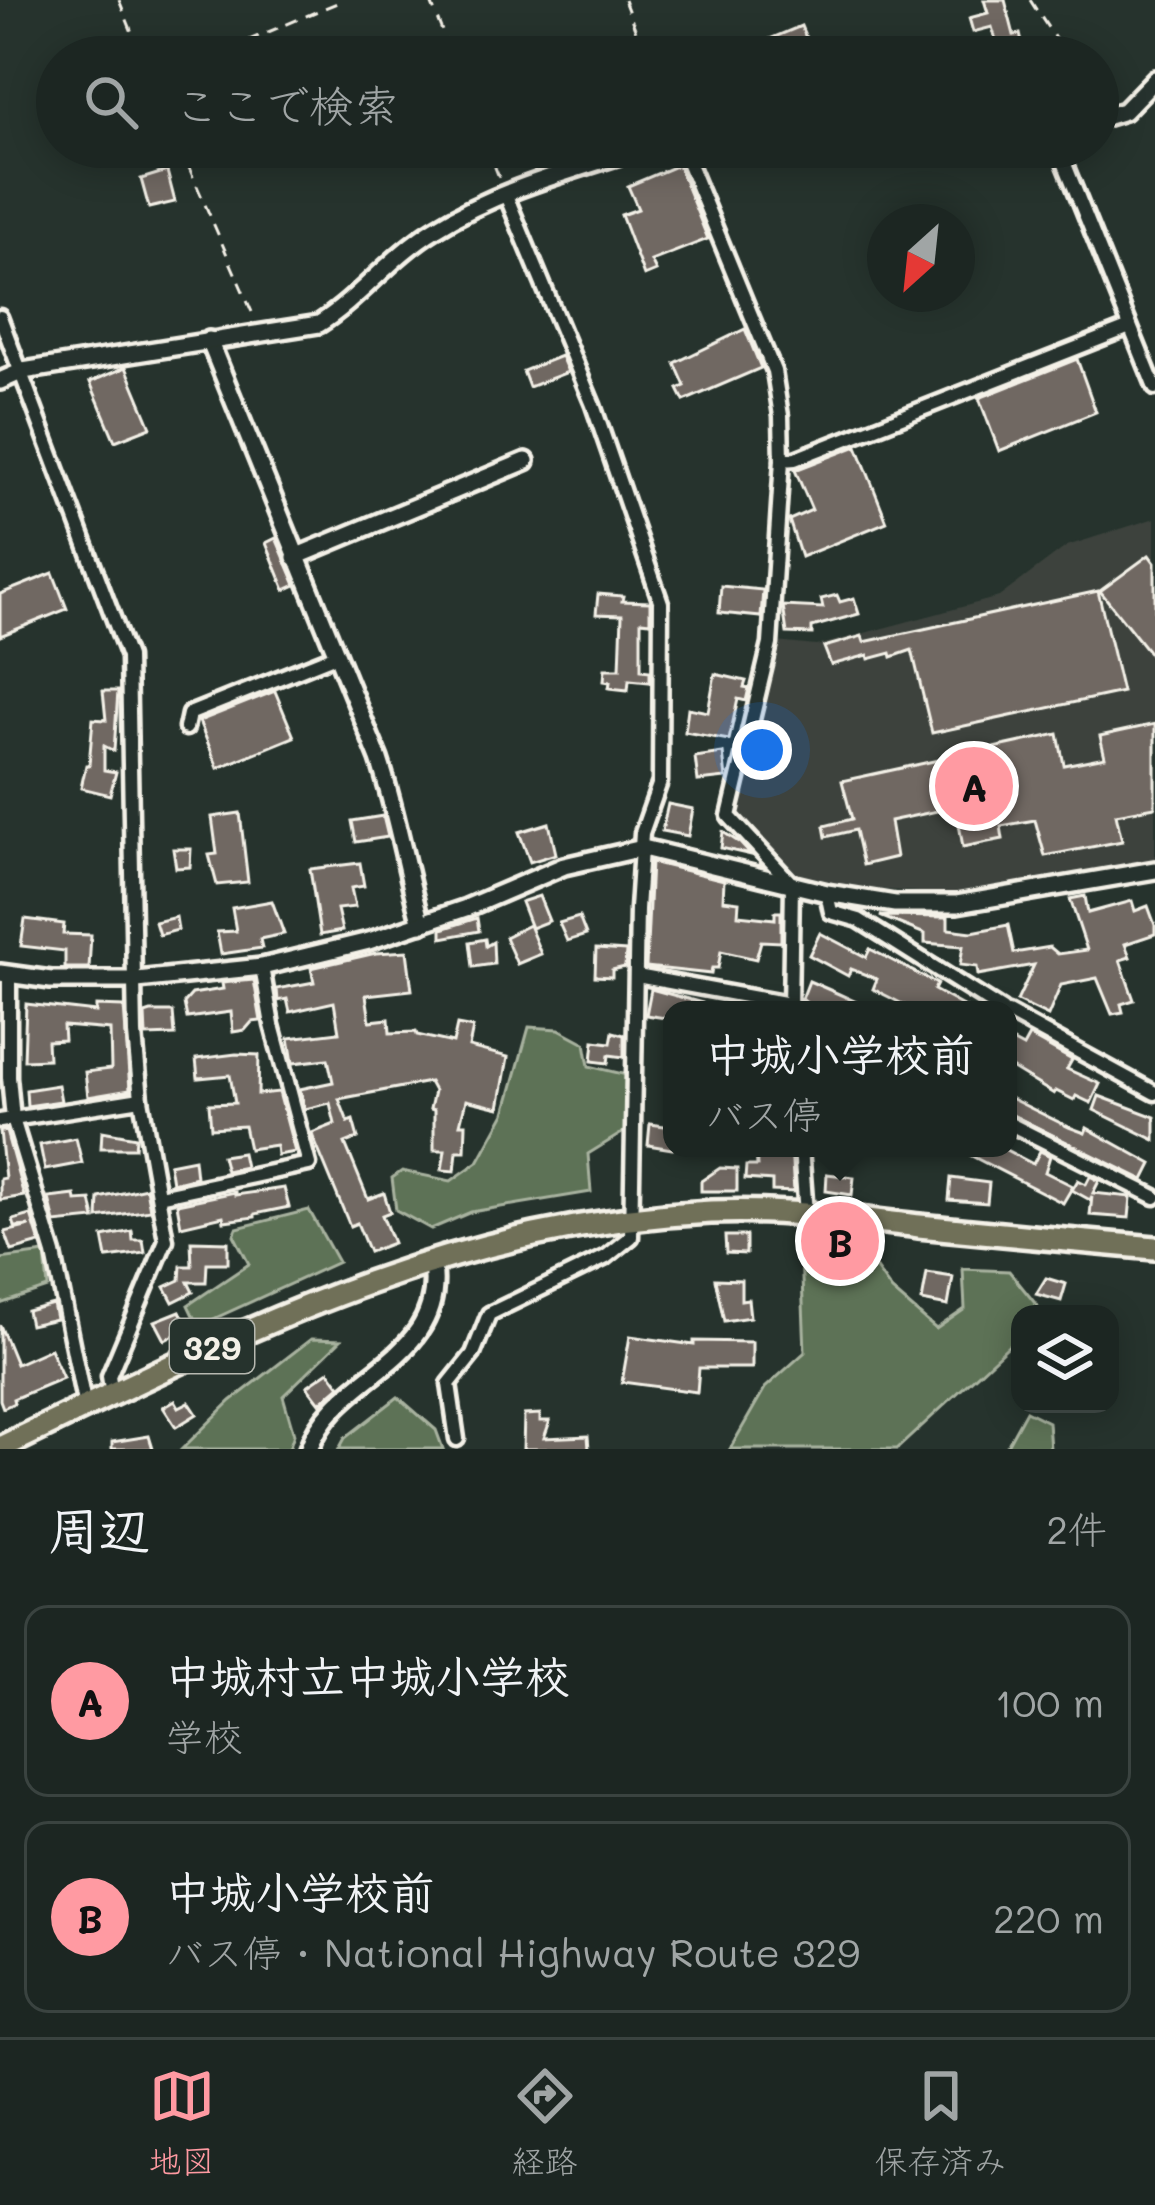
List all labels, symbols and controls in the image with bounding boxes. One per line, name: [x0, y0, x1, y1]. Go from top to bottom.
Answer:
search box: [36, 36, 1119, 168]
icon: search: [78, 69, 144, 135]
text: ここで検索: [174, 75, 399, 133]
north arrow: [867, 204, 975, 312]
your location: [732, 720, 792, 780]
pin: A: [935, 741, 1013, 831]
popup: [663, 1001, 1017, 1157]
text: 中城小学校前: [705, 1024, 975, 1082]
text: バス停: [705, 1088, 822, 1139]
pin: B: [801, 1196, 879, 1286]
map controls: [1011, 1305, 1119, 1413]
button: layers: [1011, 1305, 1119, 1413]
road number: 329: [170, 1319, 254, 1373]
text: 周辺: [48, 1495, 150, 1562]
text: 2件: [1046, 1503, 1107, 1554]
text: 中城村立中城小学校: [165, 1646, 570, 1704]
text: A: [76, 1676, 104, 1727]
text: 100 m: [995, 1676, 1104, 1727]
text: 学校: [165, 1710, 243, 1761]
text: 中城小学校前: [165, 1862, 435, 1920]
text: B: [77, 1892, 103, 1943]
text: 220 m: [993, 1892, 1104, 1943]
text: バス停 · National Highway Route 329: [165, 1926, 860, 1977]
tab: 地図: [149, 2063, 215, 2183]
tab: 経路: [512, 2063, 578, 2183]
tab: 保存済み: [875, 2063, 1007, 2183]

